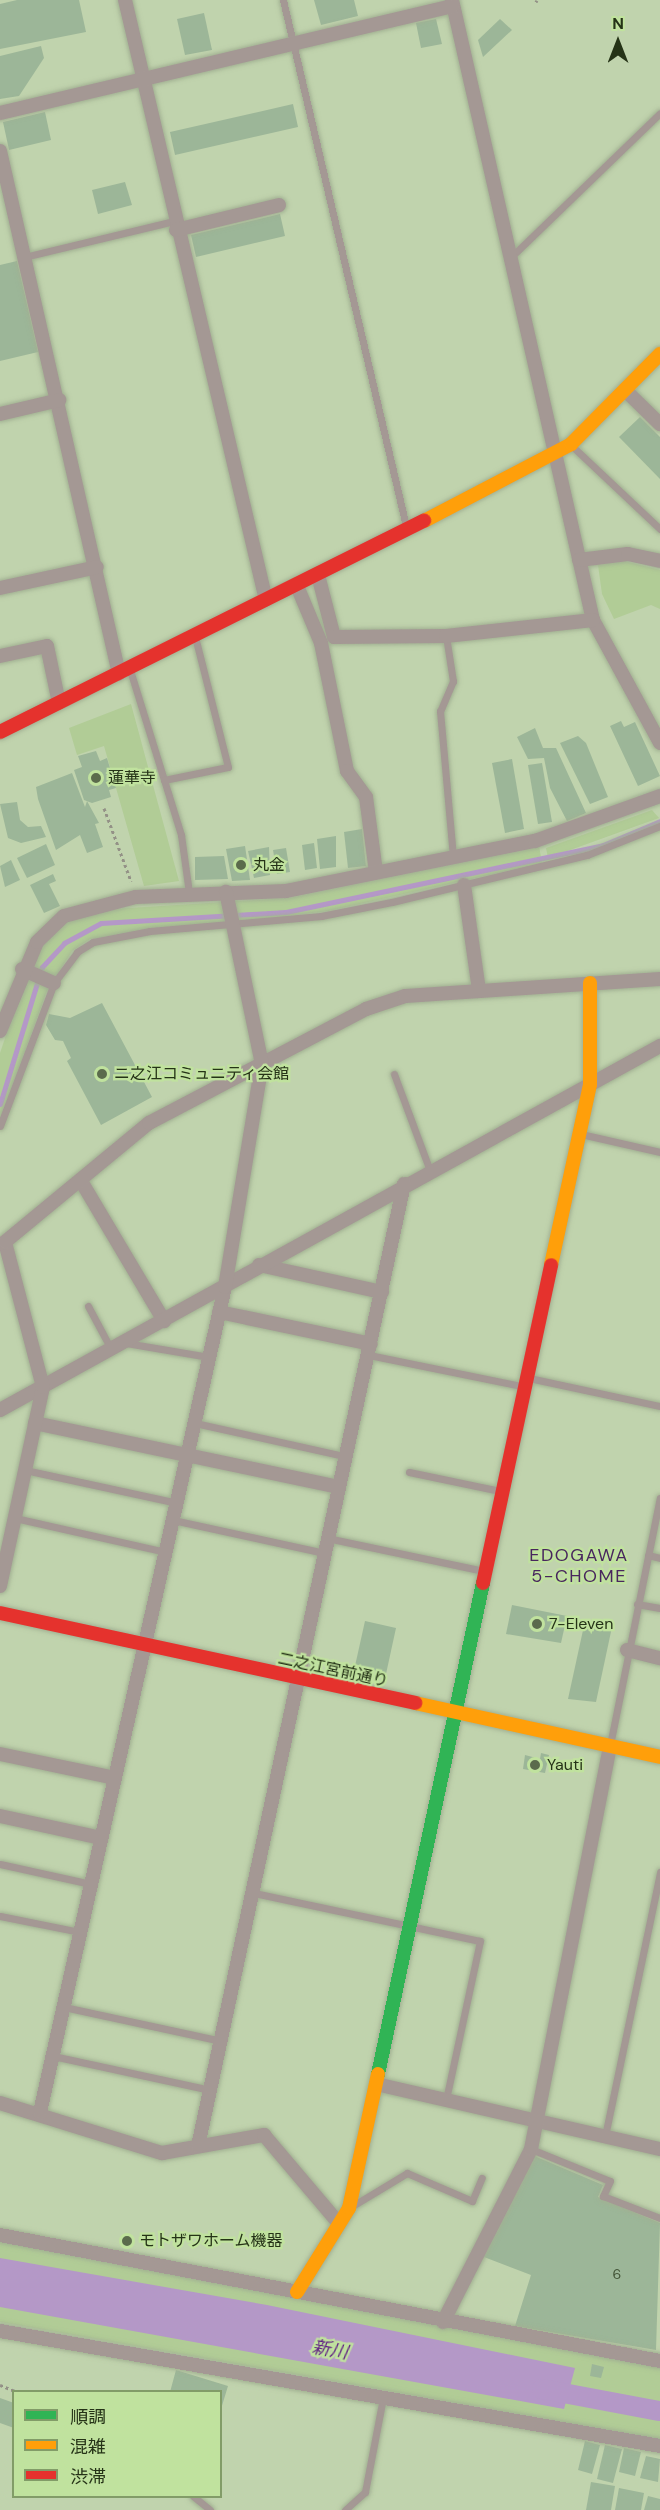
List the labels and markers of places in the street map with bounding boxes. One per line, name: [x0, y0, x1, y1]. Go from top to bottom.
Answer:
place label: 蓮華寺: [108, 768, 156, 788]
marker: 蓮華寺: [89, 771, 103, 785]
place label: 丸金: [253, 855, 285, 875]
marker: 丸金: [234, 858, 248, 872]
place label: ニ之江コミュニティ会館: [114, 1064, 290, 1084]
marker: ニ之江コミュニティ会館: [95, 1067, 109, 1081]
place label: 7-Eleven: [549, 1614, 613, 1634]
marker: 7-Eleven: [530, 1617, 544, 1631]
place label: Yauti: [547, 1755, 583, 1775]
marker: Yauti: [528, 1758, 542, 1772]
place label: モトザワホーム機器: [139, 2231, 283, 2251]
marker: モトザワホーム機器: [120, 2234, 134, 2248]

